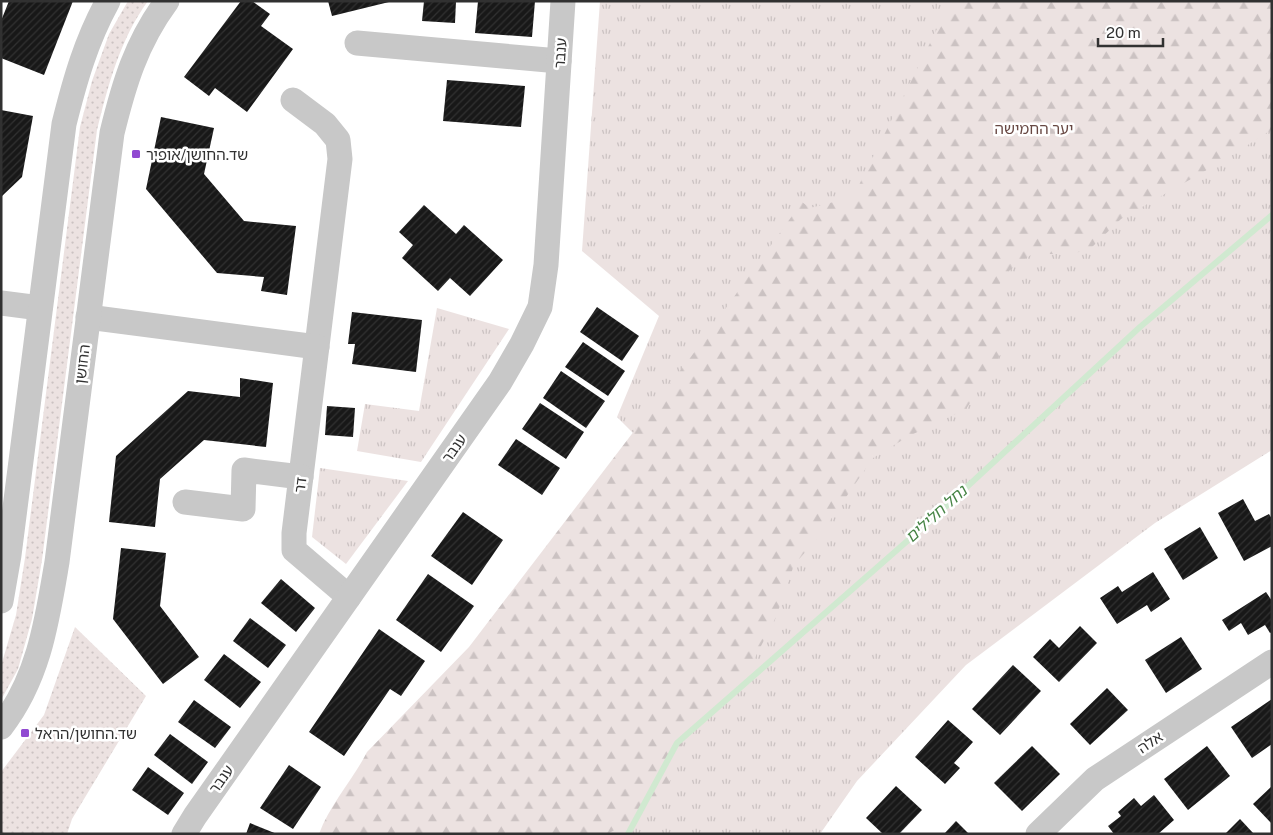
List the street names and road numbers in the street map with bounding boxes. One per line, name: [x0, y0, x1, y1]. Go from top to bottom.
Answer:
street label: ענבר: [550, 37, 570, 69]
street label: החושן: [71, 343, 93, 385]
street label: ענבר: [438, 430, 470, 465]
street label: דר: [291, 476, 309, 494]
street label: אלה: [1134, 728, 1166, 756]
street label: ענבר: [205, 761, 237, 796]

